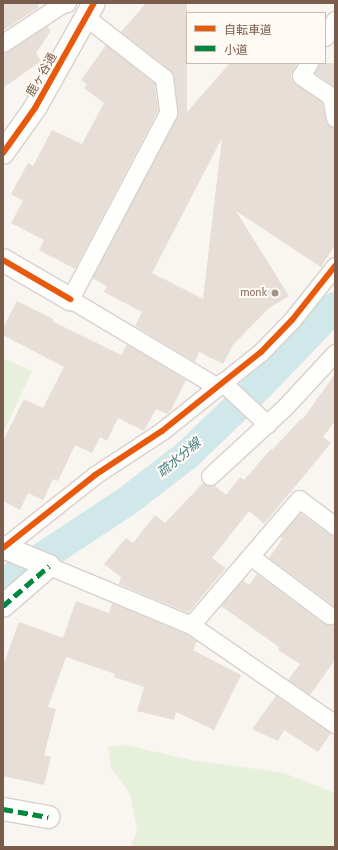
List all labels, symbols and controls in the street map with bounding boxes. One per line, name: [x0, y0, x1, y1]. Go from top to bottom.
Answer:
legend: [186, 12, 326, 64]
text: 自転車道: [224, 24, 272, 36]
text: 小道: [224, 44, 248, 56]
street label: 鹿ヶ谷通: [24, 51, 60, 99]
place label: monk: [240, 286, 267, 300]
marker: monk: [270, 288, 280, 298]
water label: 疏水分線: [155, 436, 205, 482]

